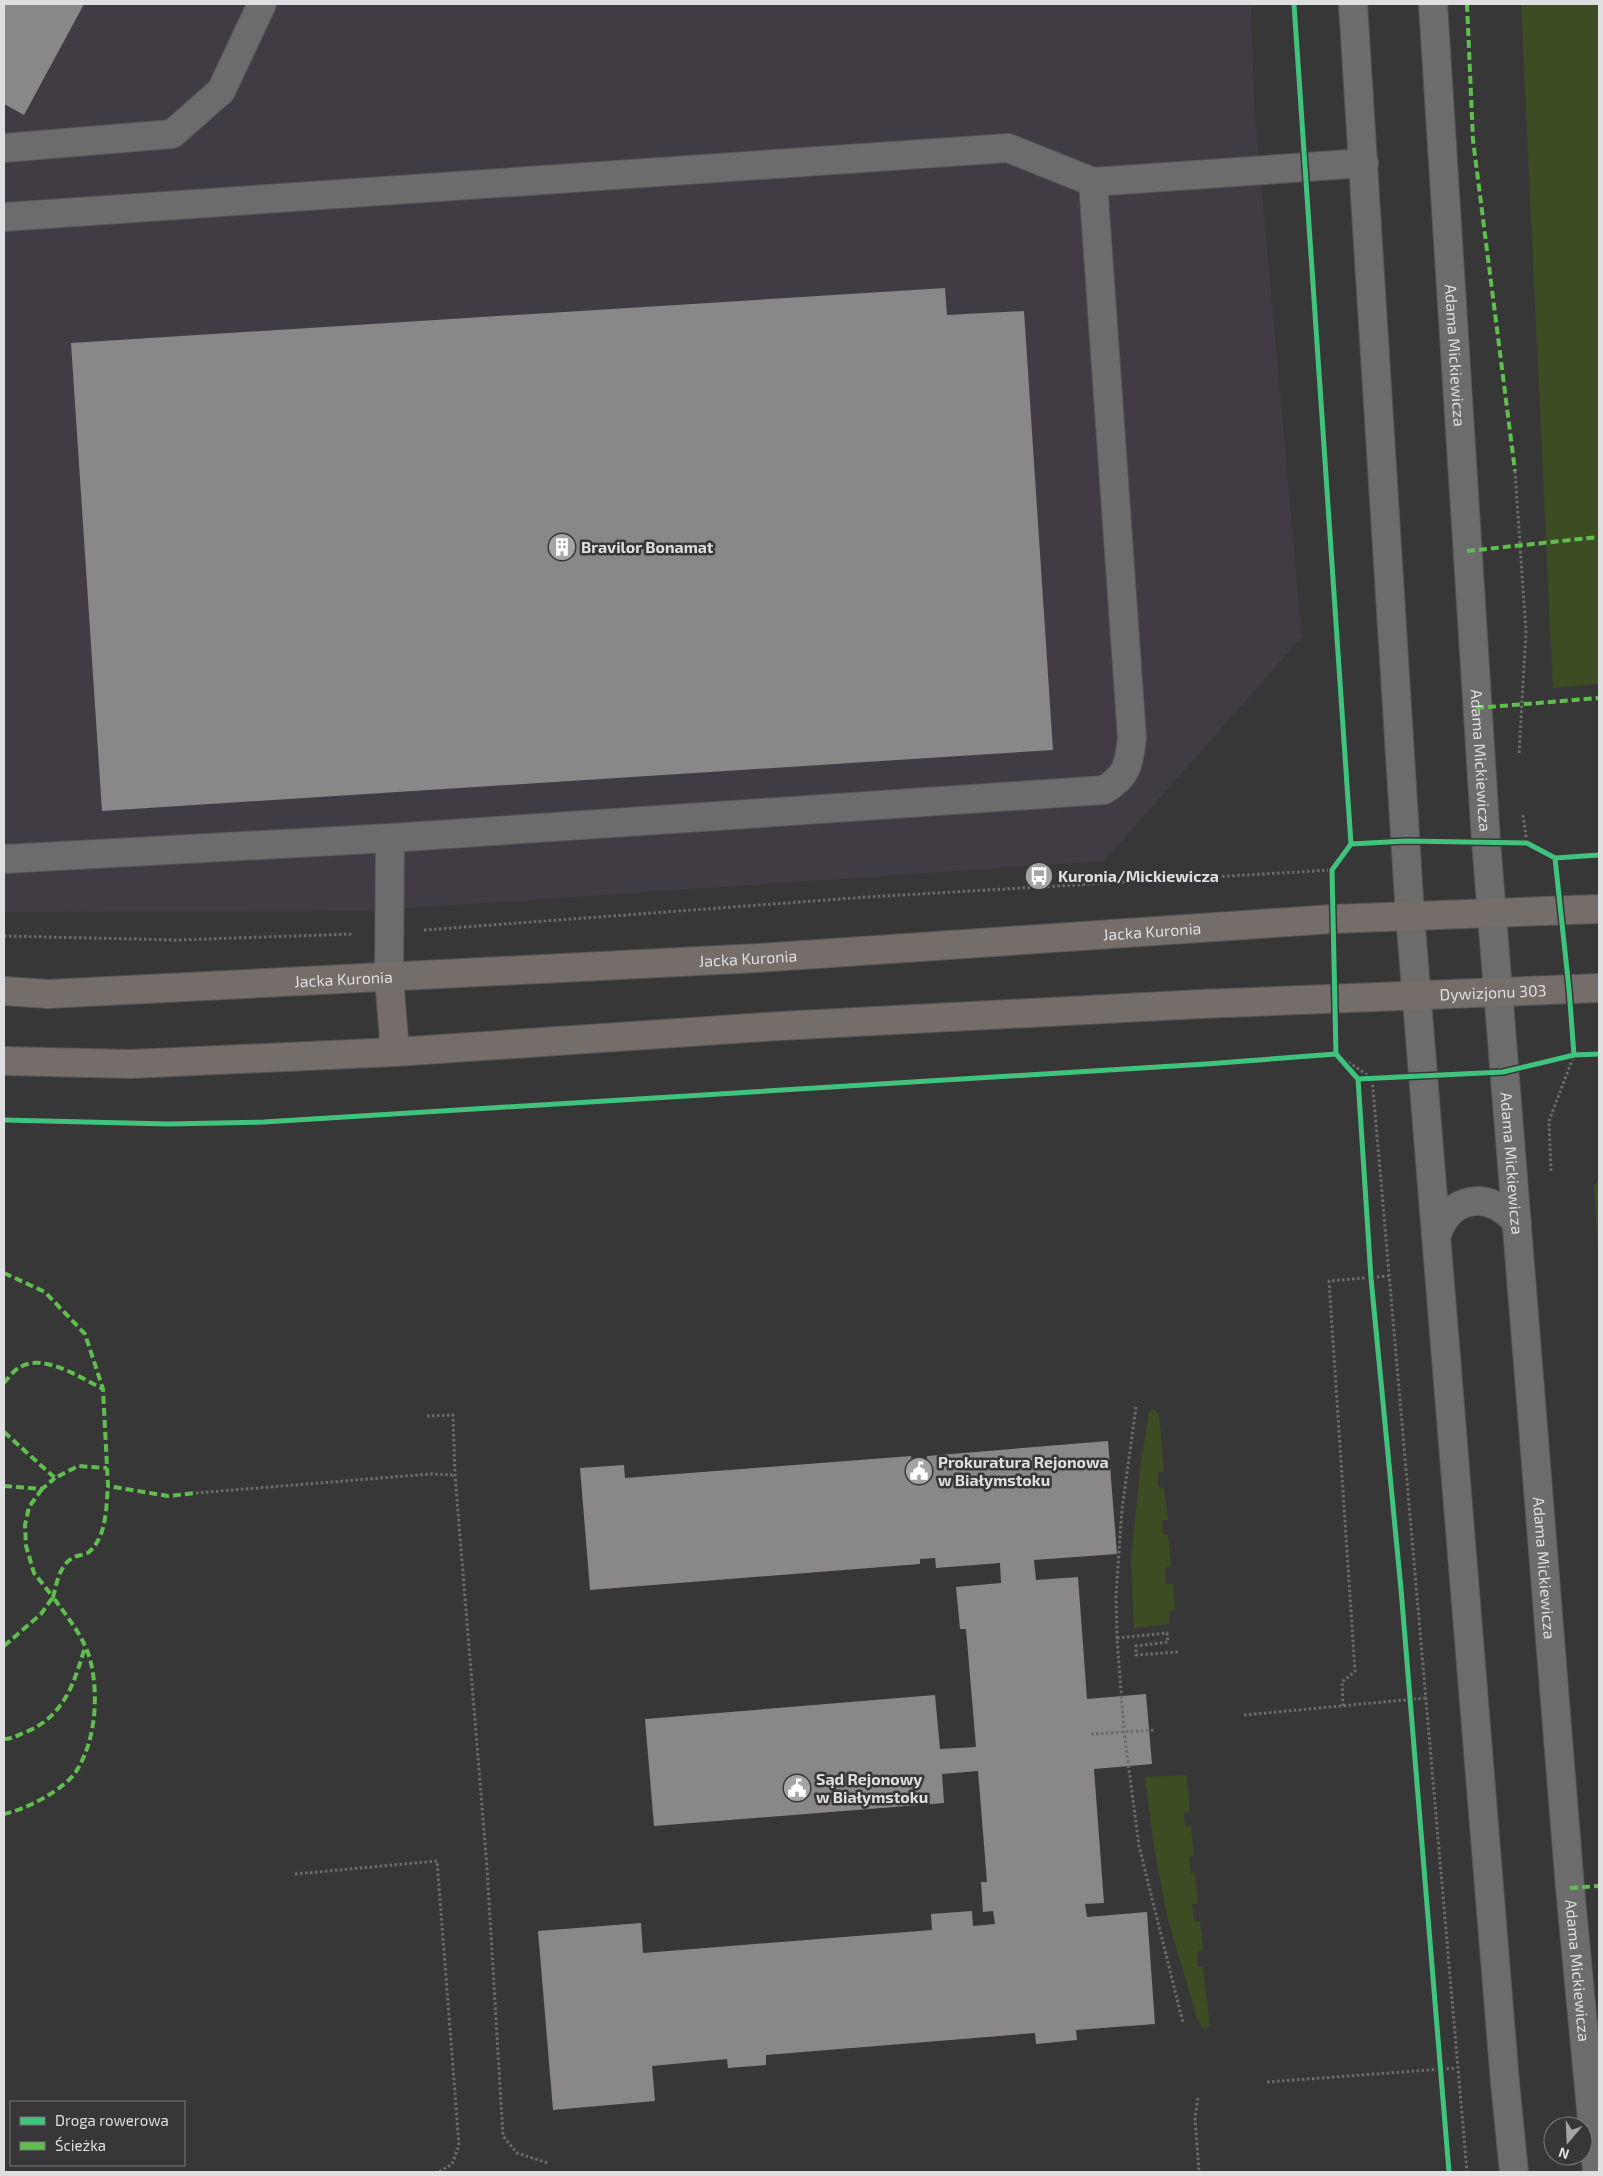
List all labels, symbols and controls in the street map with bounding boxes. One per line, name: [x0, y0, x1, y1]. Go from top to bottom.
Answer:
street label: Adama Mickiewicza: [1442, 283, 1470, 427]
building icon: Bravilor Bonamat: [547, 532, 577, 562]
place label: Bravilor Bonamat: [581, 537, 714, 556]
street label: Adama Mickiewicza: [1467, 689, 1495, 832]
bus stop icon: Kuronia/Mickiewicza: [1024, 861, 1054, 891]
place label: Kuronia/Mickiewicza: [1058, 866, 1219, 885]
street label: Jacka Kuronia: [1102, 918, 1202, 944]
street label: Jacka Kuronia: [698, 945, 798, 970]
street label: Jacka Kuronia: [294, 967, 393, 990]
street label: Dywizjonu 303: [1439, 980, 1547, 1003]
street label: Adama Mickiewicza: [1497, 1091, 1528, 1235]
place label: Prokuratura Rejonowa w Białymstoku: [938, 1452, 1109, 1490]
public building icon: Prokuratura Rejonowa w Białymstoku: [904, 1456, 934, 1486]
street label: Adama Mickiewicza: [1530, 1496, 1560, 1640]
place label: Sąd Rejonowy w Białymstoku: [816, 1769, 928, 1807]
public building icon: Sąd Rejonowy w Białymstoku: [782, 1773, 812, 1803]
street label: Adama Mickiewicza: [1562, 1899, 1595, 2043]
legend: [10, 2101, 185, 2166]
text: Droga rowerowa: [55, 2111, 169, 2129]
north arrow: [1543, 2116, 1593, 2166]
text: Ścieżka: [55, 2136, 106, 2154]
text: N: [1556, 2144, 1571, 2163]

